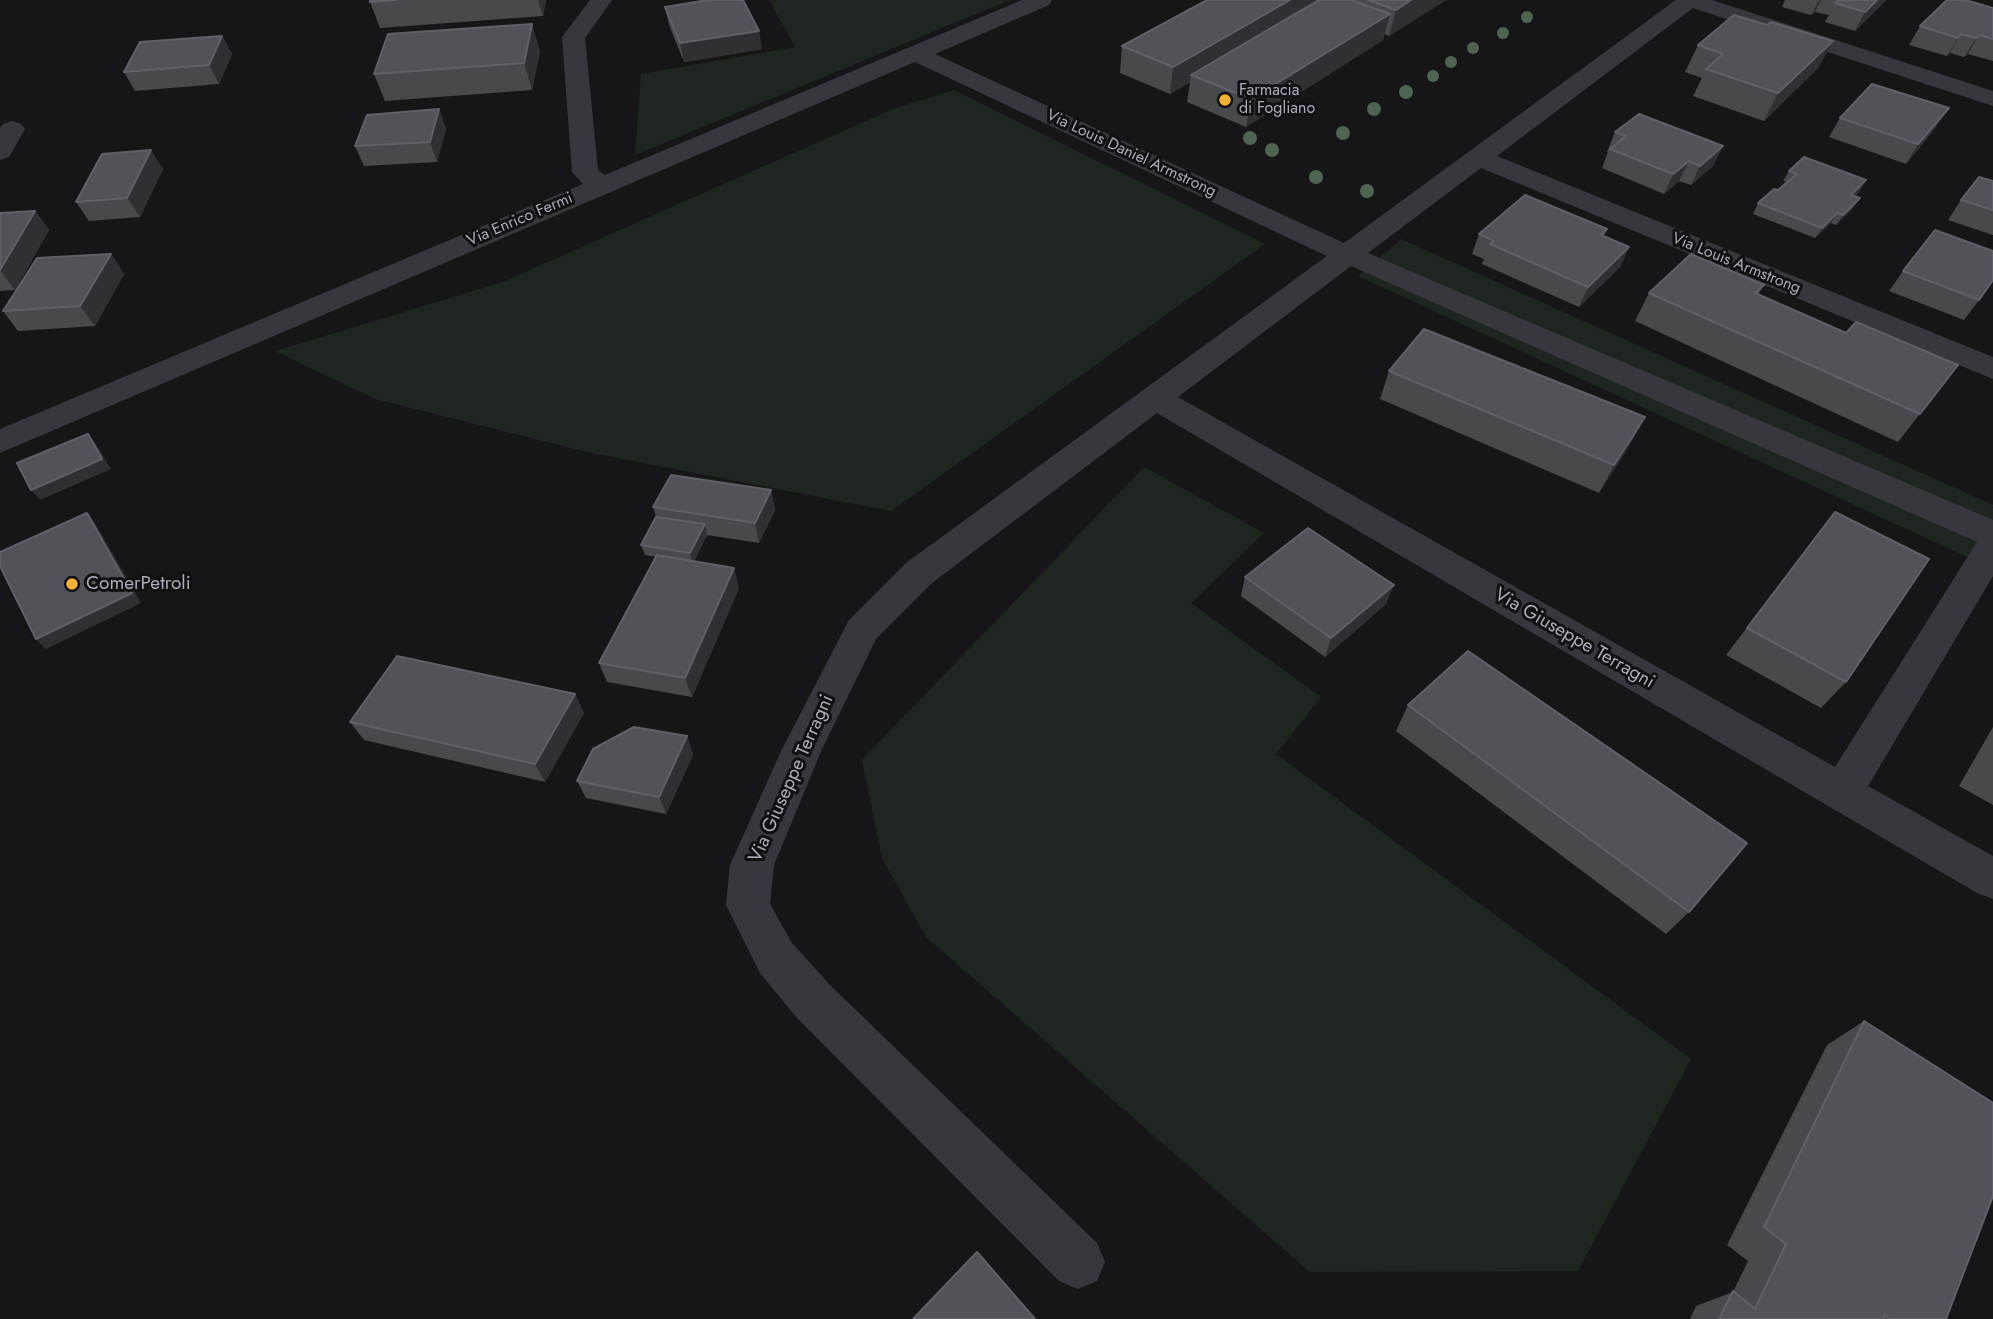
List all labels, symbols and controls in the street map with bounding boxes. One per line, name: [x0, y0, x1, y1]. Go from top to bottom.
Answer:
place label: Farmacia di Fogliano: [1239, 81, 1315, 119]
marker: Farmacia di Fogliano: [1217, 92, 1233, 108]
street label: Via Louis Daniel Armstrong: [1043, 106, 1219, 202]
street label: Via Enrico Fermi: [464, 189, 576, 251]
street label: Via Louis Armstrong: [1669, 229, 1803, 299]
place label: ComerPetroli: [86, 573, 191, 595]
marker: ComerPetroli: [64, 576, 80, 592]
street label: Via Giuseppe Terragni: [1490, 584, 1658, 694]
street label: Via Giuseppe Terragni: [745, 692, 839, 866]

